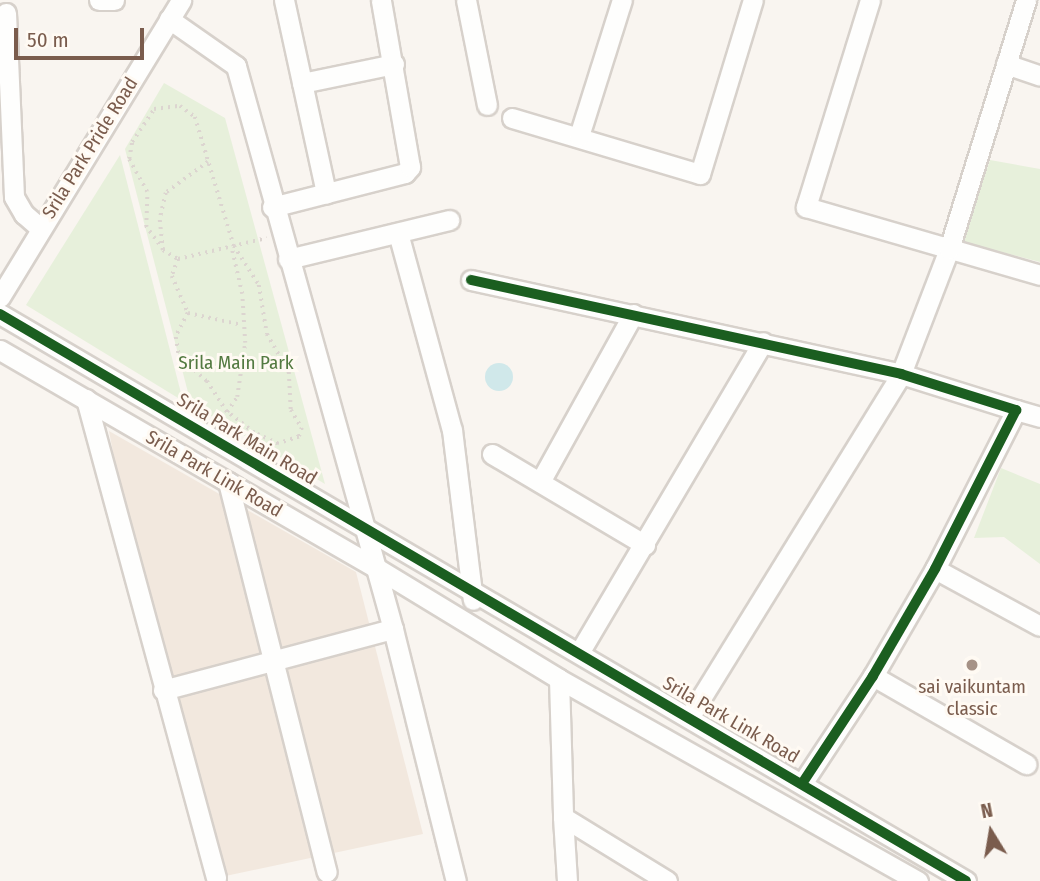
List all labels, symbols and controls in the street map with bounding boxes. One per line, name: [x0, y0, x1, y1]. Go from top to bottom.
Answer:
scale bar: [18, 14, 147, 58]
text: 50 m: [27, 27, 69, 53]
street label: Srila Park Pride Road: [37, 73, 143, 223]
park label: Srila Main Park: [178, 352, 294, 374]
street label: Srila Park Main Road: [173, 388, 321, 490]
street label: Srila Park Link Road: [142, 426, 286, 522]
marker: sai vaikuntam classic: [964, 657, 980, 673]
street label: Srila Park Link Road: [659, 672, 803, 768]
place label: sai vaikuntam classic: [918, 676, 1026, 720]
north arrow: [956, 797, 1026, 867]
text: N: [979, 799, 995, 823]

